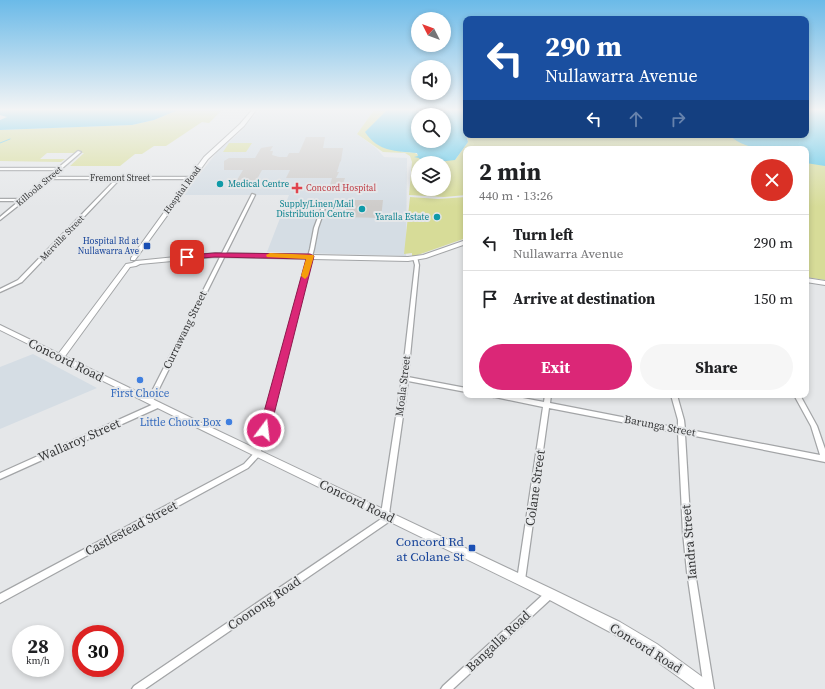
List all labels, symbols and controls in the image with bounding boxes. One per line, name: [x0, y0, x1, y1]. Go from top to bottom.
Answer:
north arrow: [411, 12, 451, 52]
map controls: [411, 12, 451, 196]
text: 290 m: [545, 27, 622, 65]
icon: left: [479, 32, 531, 84]
button: sound: [411, 60, 451, 100]
text: Nullawarra Avenue: [545, 63, 698, 88]
button: search: [411, 108, 451, 148]
icon: left: [583, 108, 605, 130]
icon: ahead: [625, 108, 647, 130]
icon: right: [667, 108, 689, 130]
text: 2 min: [479, 155, 541, 188]
button: layers: [411, 156, 451, 196]
button: close: [751, 159, 793, 201]
street label: Killoola Street: [14, 163, 65, 209]
street label: Hospital Road: [161, 164, 203, 216]
street label: Fremont Street: [90, 172, 150, 184]
place label: Medical Centre: [228, 178, 289, 190]
marker: Medical Centre: [215, 179, 225, 189]
marker: Concord Hospital: [291, 182, 303, 194]
place label: Concord Hospital: [306, 182, 376, 194]
text: 440 m · 13:26: [479, 187, 553, 204]
place label: Supply/Linen/Mail Distribution Centre: [276, 198, 354, 220]
marker: Supply/Linen/Mail Distribution Centre: [357, 204, 367, 214]
place label: Yaralla Estate: [375, 211, 429, 223]
marker: Yaralla Estate: [432, 212, 442, 222]
street label: Merville Street: [37, 213, 87, 263]
text: Turn left: [513, 224, 573, 245]
icon: left: [479, 232, 501, 254]
text: 290 m: [753, 232, 793, 253]
place label: Hospital Rd at Nullawarra Ave: [78, 235, 139, 257]
pin: [170, 240, 204, 274]
marker: Hospital Rd at Nullawarra Ave: [142, 241, 152, 251]
text: Nullawarra Avenue: [513, 245, 623, 262]
icon: arrive: [176, 246, 198, 268]
street label: Currawang Street: [160, 288, 211, 371]
icon: arrive: [479, 288, 501, 310]
text: Arrive at destination: [513, 288, 655, 309]
text: 150 m: [753, 288, 793, 309]
street label: Concord Road: [25, 334, 107, 386]
button: Exit: [479, 344, 632, 390]
button: Share: [640, 344, 793, 390]
street label: Moala Street: [392, 354, 414, 417]
marker: First Choice: [135, 375, 145, 385]
place label: First Choice: [111, 386, 170, 401]
position arrow: [243, 409, 285, 451]
street label: Barunga Street: [623, 412, 697, 440]
street label: Wallaroy Street: [35, 414, 123, 466]
place label: Little Choux Box: [140, 415, 221, 430]
marker: Little Choux Box: [224, 417, 234, 427]
street label: Colane Street: [521, 448, 549, 527]
street label: Concord Road: [316, 475, 398, 527]
street label: Castlestead Street: [82, 496, 181, 559]
street label: Iandra Street: [677, 503, 701, 580]
place label: Concord Rd at Colane St: [396, 533, 465, 565]
marker: Concord Rd at Colane St: [467, 543, 477, 553]
street label: Coonong Road: [224, 572, 304, 634]
street label: Bangalla Road: [462, 606, 534, 675]
street label: Concord Road: [607, 619, 686, 677]
speed limit sign: 30: [72, 625, 124, 677]
text: 28: [27, 632, 49, 660]
text: km/h: [26, 654, 50, 667]

